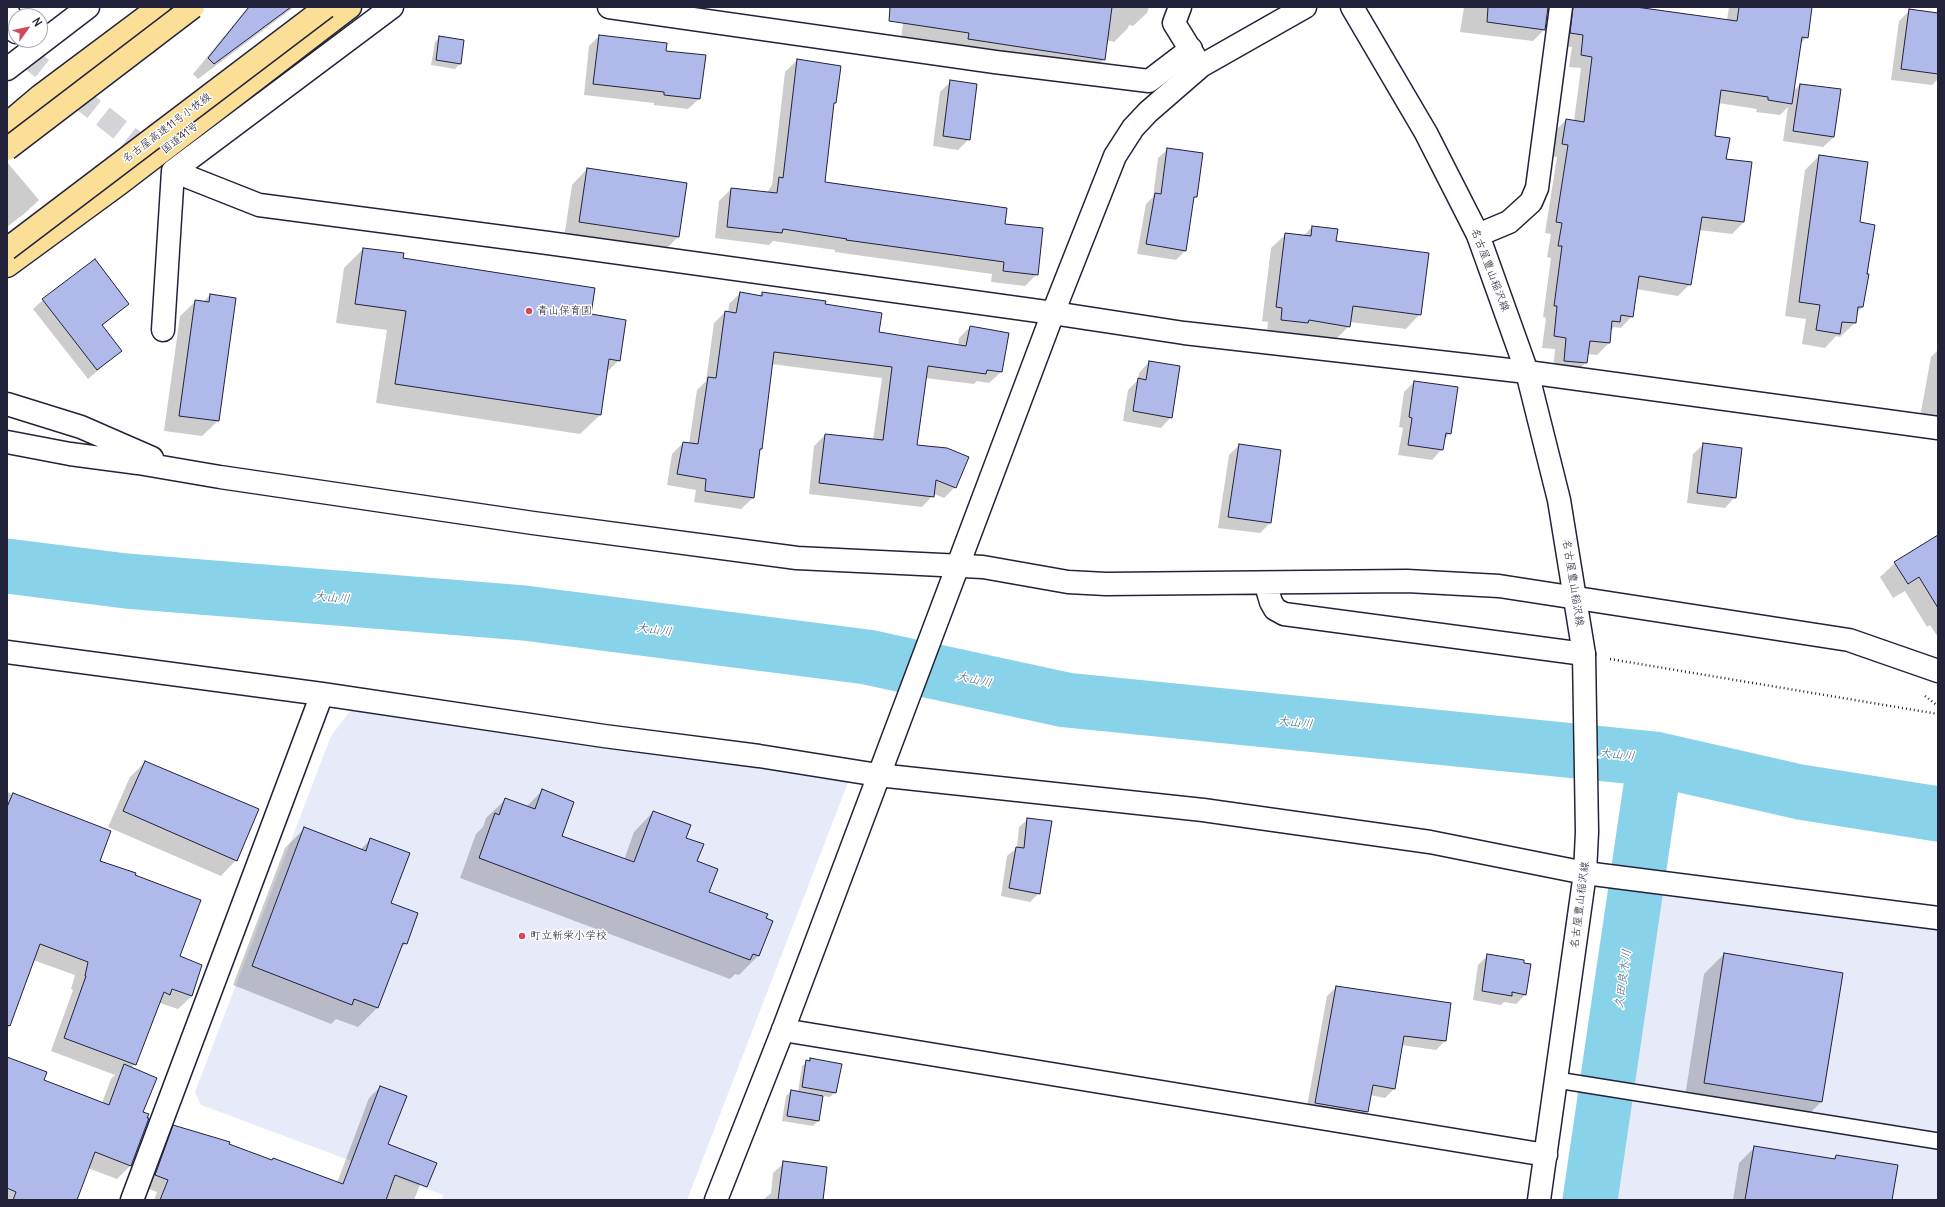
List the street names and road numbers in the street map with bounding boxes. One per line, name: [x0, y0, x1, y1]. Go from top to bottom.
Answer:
street label: 名古屋高速11号小牧線: [120, 90, 214, 166]
street label: 国道41号: [159, 119, 201, 157]
street label: 名古屋豊山稲沢線: [1468, 227, 1512, 313]
street label: 名古屋豊山稲沢線: [1560, 539, 1586, 627]
street label: 名古屋豊山稲沢線: [1568, 861, 1592, 949]

